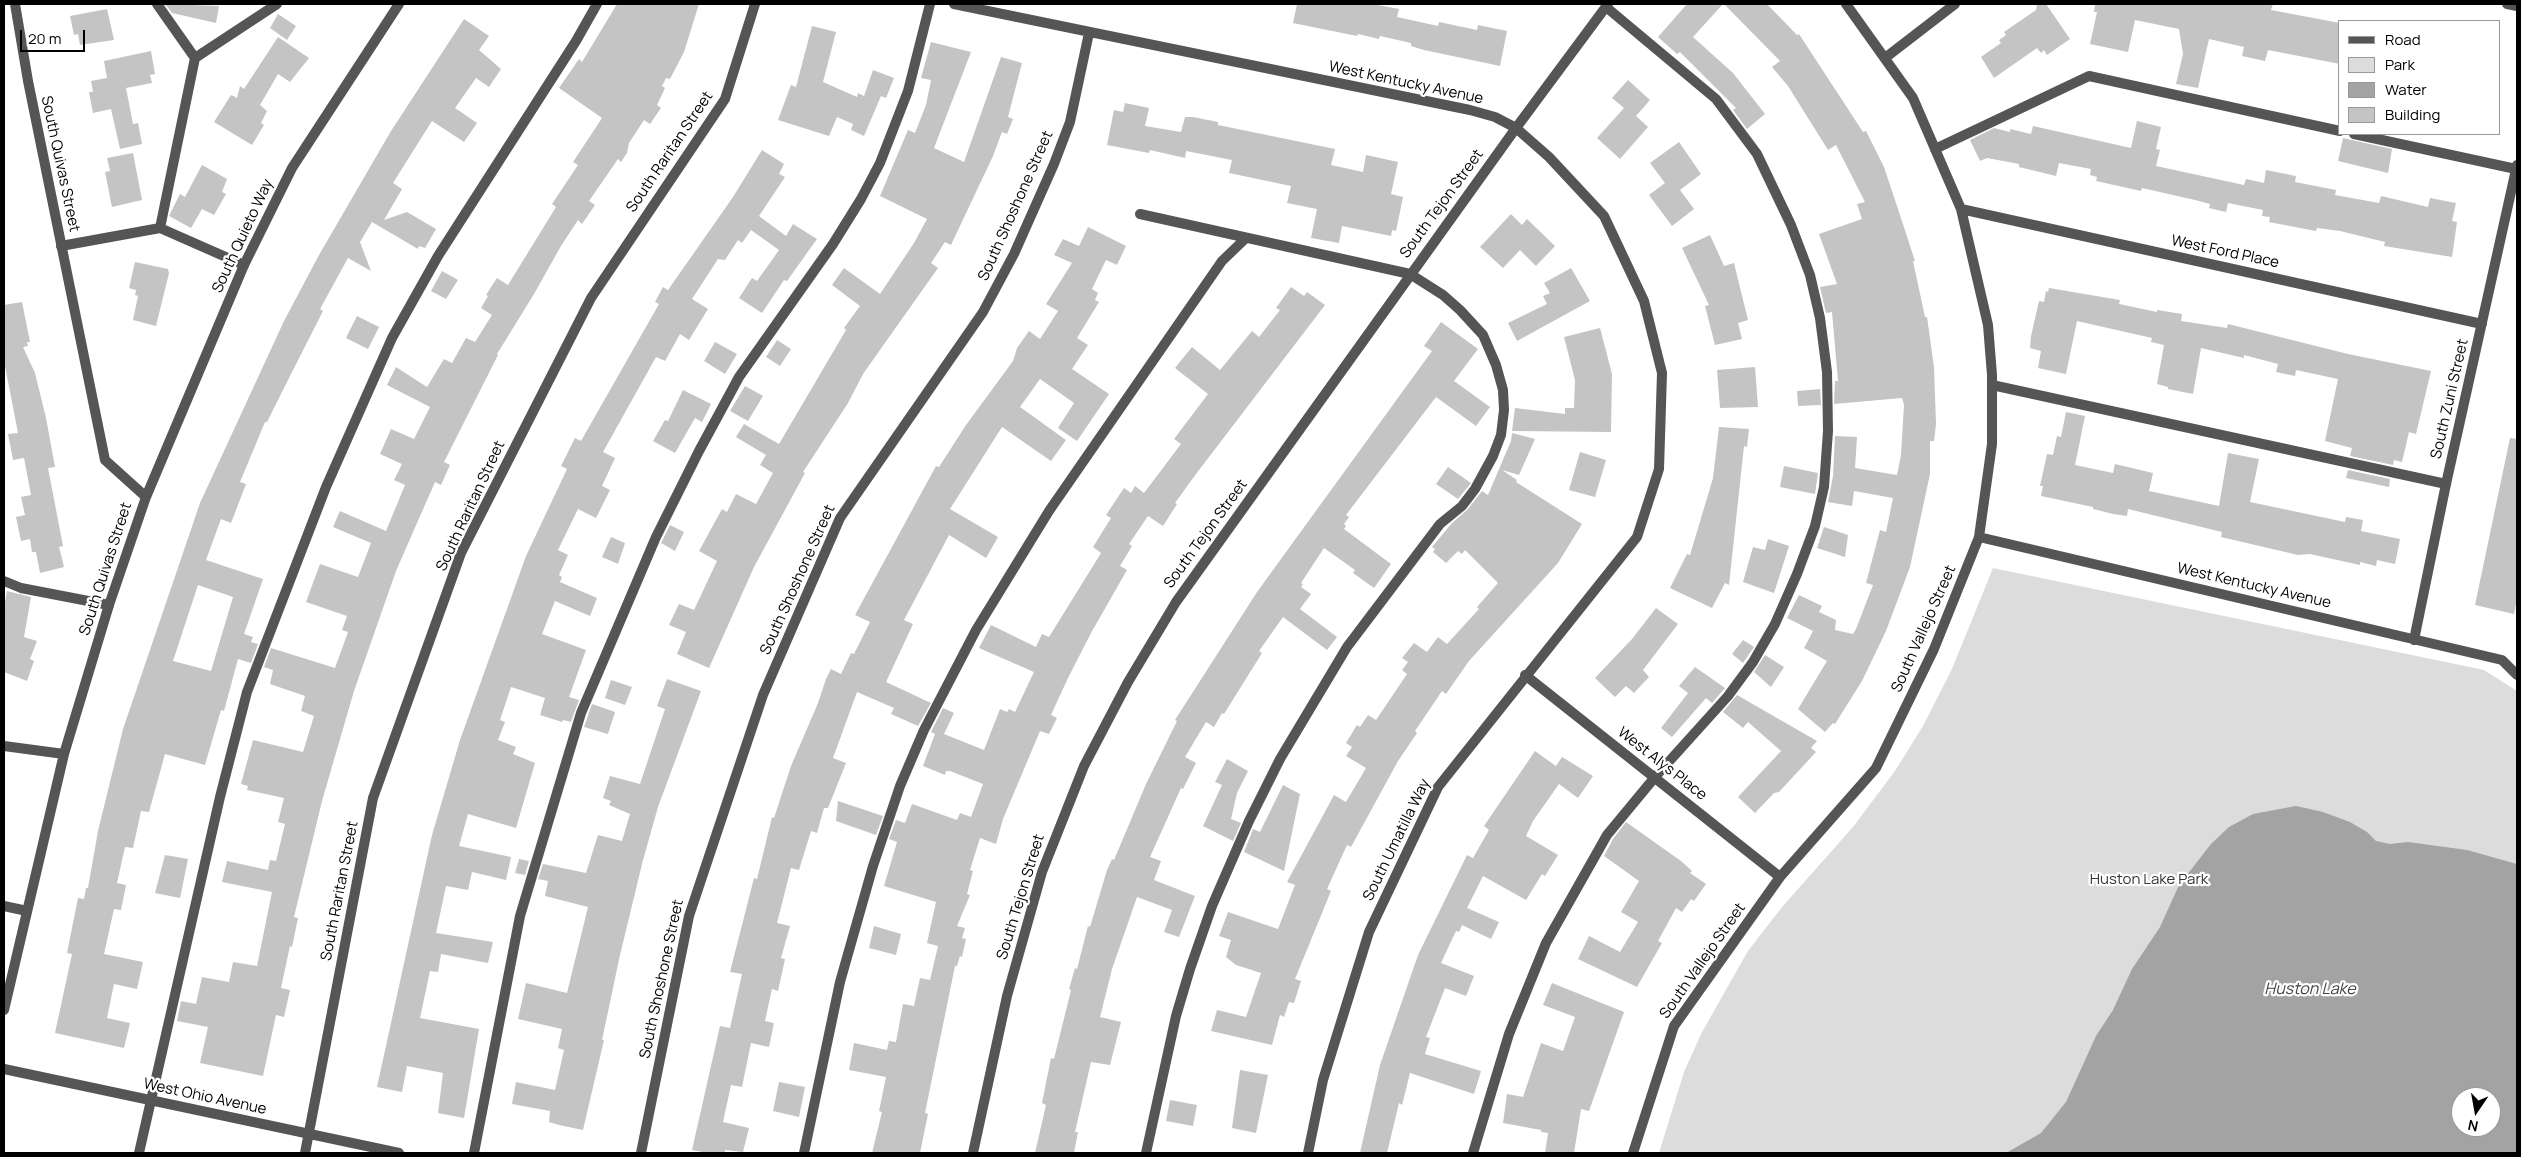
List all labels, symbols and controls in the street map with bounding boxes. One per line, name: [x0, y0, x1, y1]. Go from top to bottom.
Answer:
scale bar: [22, 20, 88, 52]
legend: [2338, 20, 2501, 135]
text: 20 m: [28, 28, 61, 49]
text: Road: [2385, 29, 2421, 50]
text: Park: [2385, 54, 2415, 75]
street label: West Kentucky Avenue: [1327, 58, 1485, 108]
text: Water: [2385, 79, 2427, 100]
street label: South Raritan Street: [623, 88, 717, 216]
street label: South Quivas Street: [37, 94, 83, 234]
text: Building: [2385, 104, 2440, 125]
street label: South Shoshone Street: [975, 128, 1057, 284]
street label: South Tejon Street: [1396, 146, 1488, 262]
street label: South Quieto Way: [209, 176, 277, 296]
street label: West Ford Place: [2169, 232, 2281, 272]
street label: South Zuni Street: [2427, 337, 2473, 461]
street label: South Raritan Street: [433, 438, 509, 574]
street label: South Tejon Street: [1160, 476, 1252, 592]
street label: South Quivas Street: [76, 500, 136, 638]
street label: South Shoshone Street: [757, 502, 839, 658]
street label: West Kentucky Avenue: [2175, 560, 2333, 612]
street label: South Vallejo Street: [1888, 563, 1960, 695]
street label: West Alys Place: [1614, 724, 1710, 804]
street label: South Umatilla Way: [1360, 776, 1434, 904]
street label: South Raritan Street: [318, 820, 362, 962]
street label: South Tejon Street: [993, 832, 1049, 962]
park label: Huston Lake Park: [2090, 871, 2208, 889]
street label: South Shoshone Street: [636, 898, 688, 1060]
street label: South Vallejo Street: [1656, 900, 1750, 1022]
water label: Huston Lake: [2264, 980, 2356, 1000]
street label: West Ohio Avenue: [142, 1075, 268, 1119]
north arrow: [2451, 1087, 2501, 1137]
text: N: [2466, 1116, 2480, 1137]

